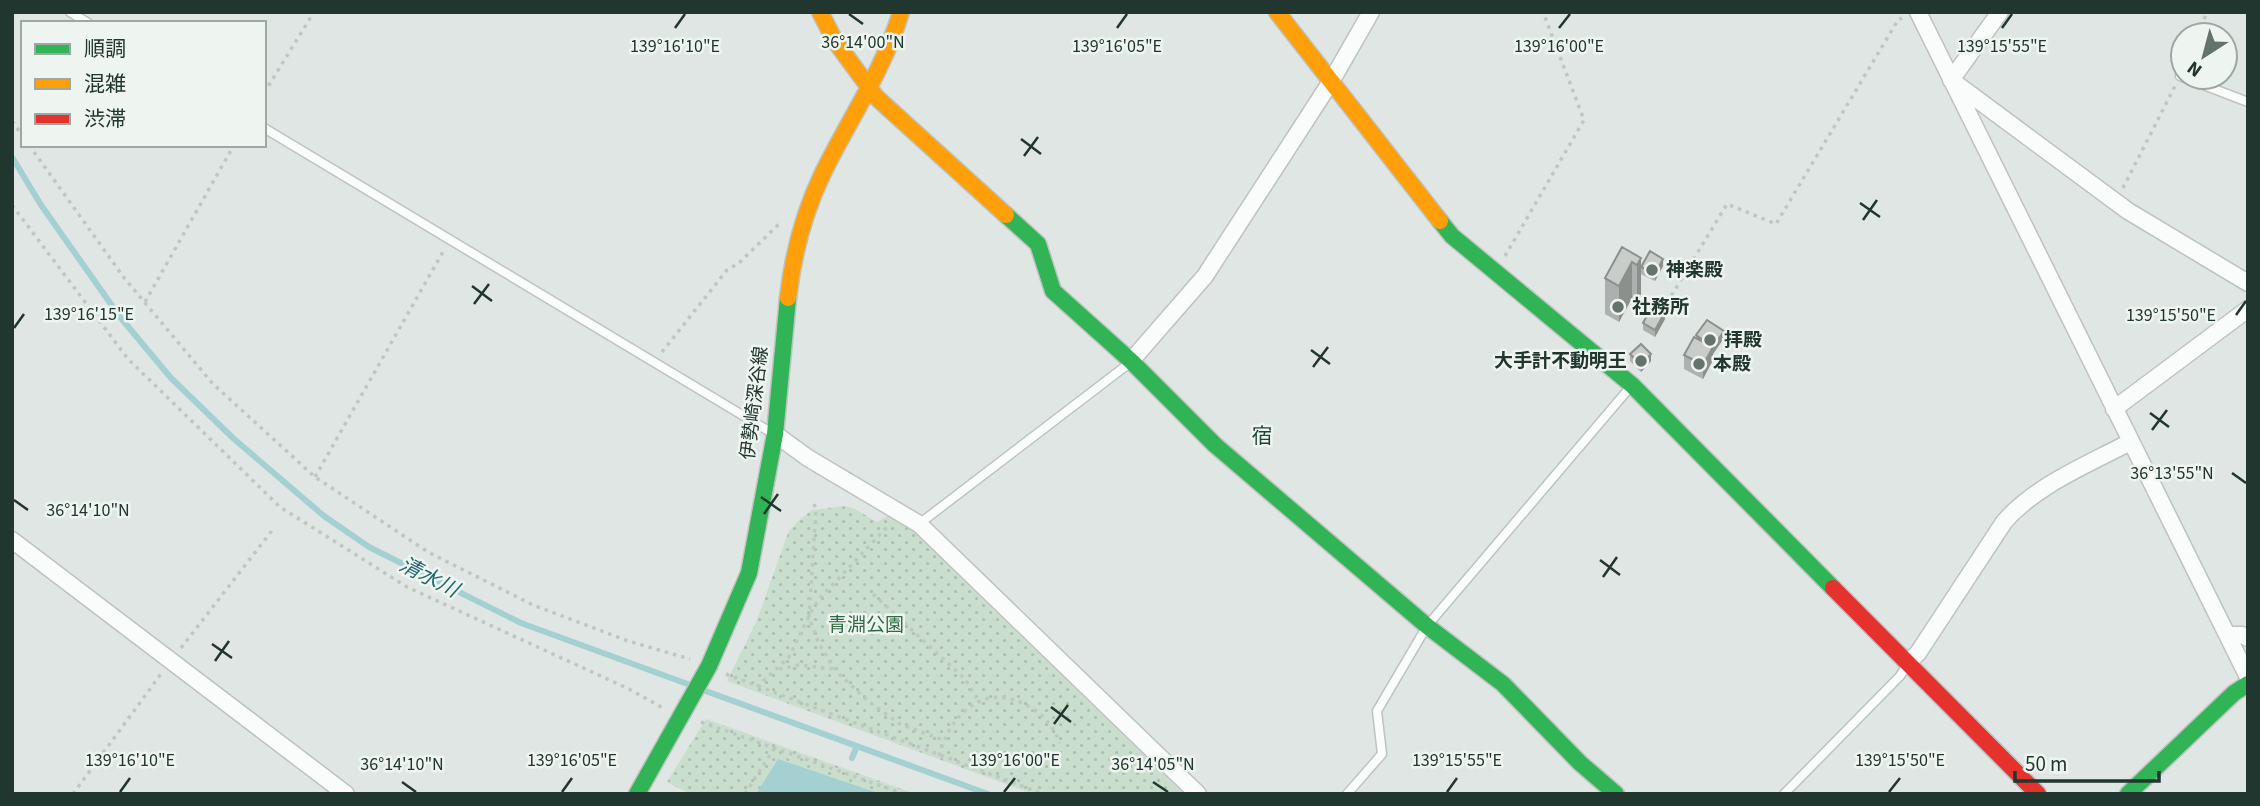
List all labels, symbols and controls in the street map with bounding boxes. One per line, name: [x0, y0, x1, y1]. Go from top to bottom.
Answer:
legend: [21, 21, 266, 147]
north arrow: [2169, 21, 2239, 91]
text: 36°14'00"N: [821, 30, 905, 55]
text: 順調: [84, 34, 126, 64]
text: 139°16'10"E: [630, 34, 720, 59]
text: 139°16'05"E: [1072, 34, 1162, 59]
text: 139°16'00"E: [1514, 34, 1604, 59]
text: 139°15'55"E: [1957, 34, 2047, 59]
text: N: [2182, 54, 2208, 83]
text: 混雑: [84, 69, 126, 99]
text: 渋滞: [84, 104, 126, 134]
place label: 神楽殿: [1666, 257, 1723, 284]
marker: 神楽殿: [1644, 262, 1660, 278]
place label: 社務所: [1632, 294, 1689, 321]
marker: 社務所: [1610, 299, 1626, 315]
text: 139°16'15"E: [44, 302, 134, 327]
text: 139°15'50"E: [2126, 303, 2216, 328]
place label: 拝殿: [1724, 327, 1762, 354]
marker: 拝殿: [1702, 332, 1718, 348]
street label: 伊勢崎深谷線: [735, 345, 775, 461]
place label: 大手計不動明王: [1494, 348, 1627, 375]
place label: 本殿: [1713, 351, 1751, 378]
marker: 大手計不動明王: [1633, 353, 1649, 369]
marker: 本殿: [1691, 356, 1707, 372]
district label: 宿: [1252, 421, 1273, 451]
text: 36°13'55"N: [2130, 461, 2214, 486]
text: 36°14'10"N: [46, 498, 130, 523]
water label: 清水川: [394, 549, 466, 606]
park label: 青淵公園: [828, 612, 904, 639]
scale bar: [2015, 740, 2158, 784]
text: 139°16'10"E: [85, 748, 175, 773]
text: 139°16'05"E: [527, 748, 617, 773]
text: 139°16'00"E: [970, 748, 1060, 773]
text: 139°15'55"E: [1412, 748, 1502, 773]
text: 139°15'50"E: [1855, 748, 1945, 773]
text: 50 m: [2025, 749, 2067, 779]
text: 36°14'10"N: [360, 752, 444, 777]
text: 36°14'05"N: [1111, 752, 1195, 777]

